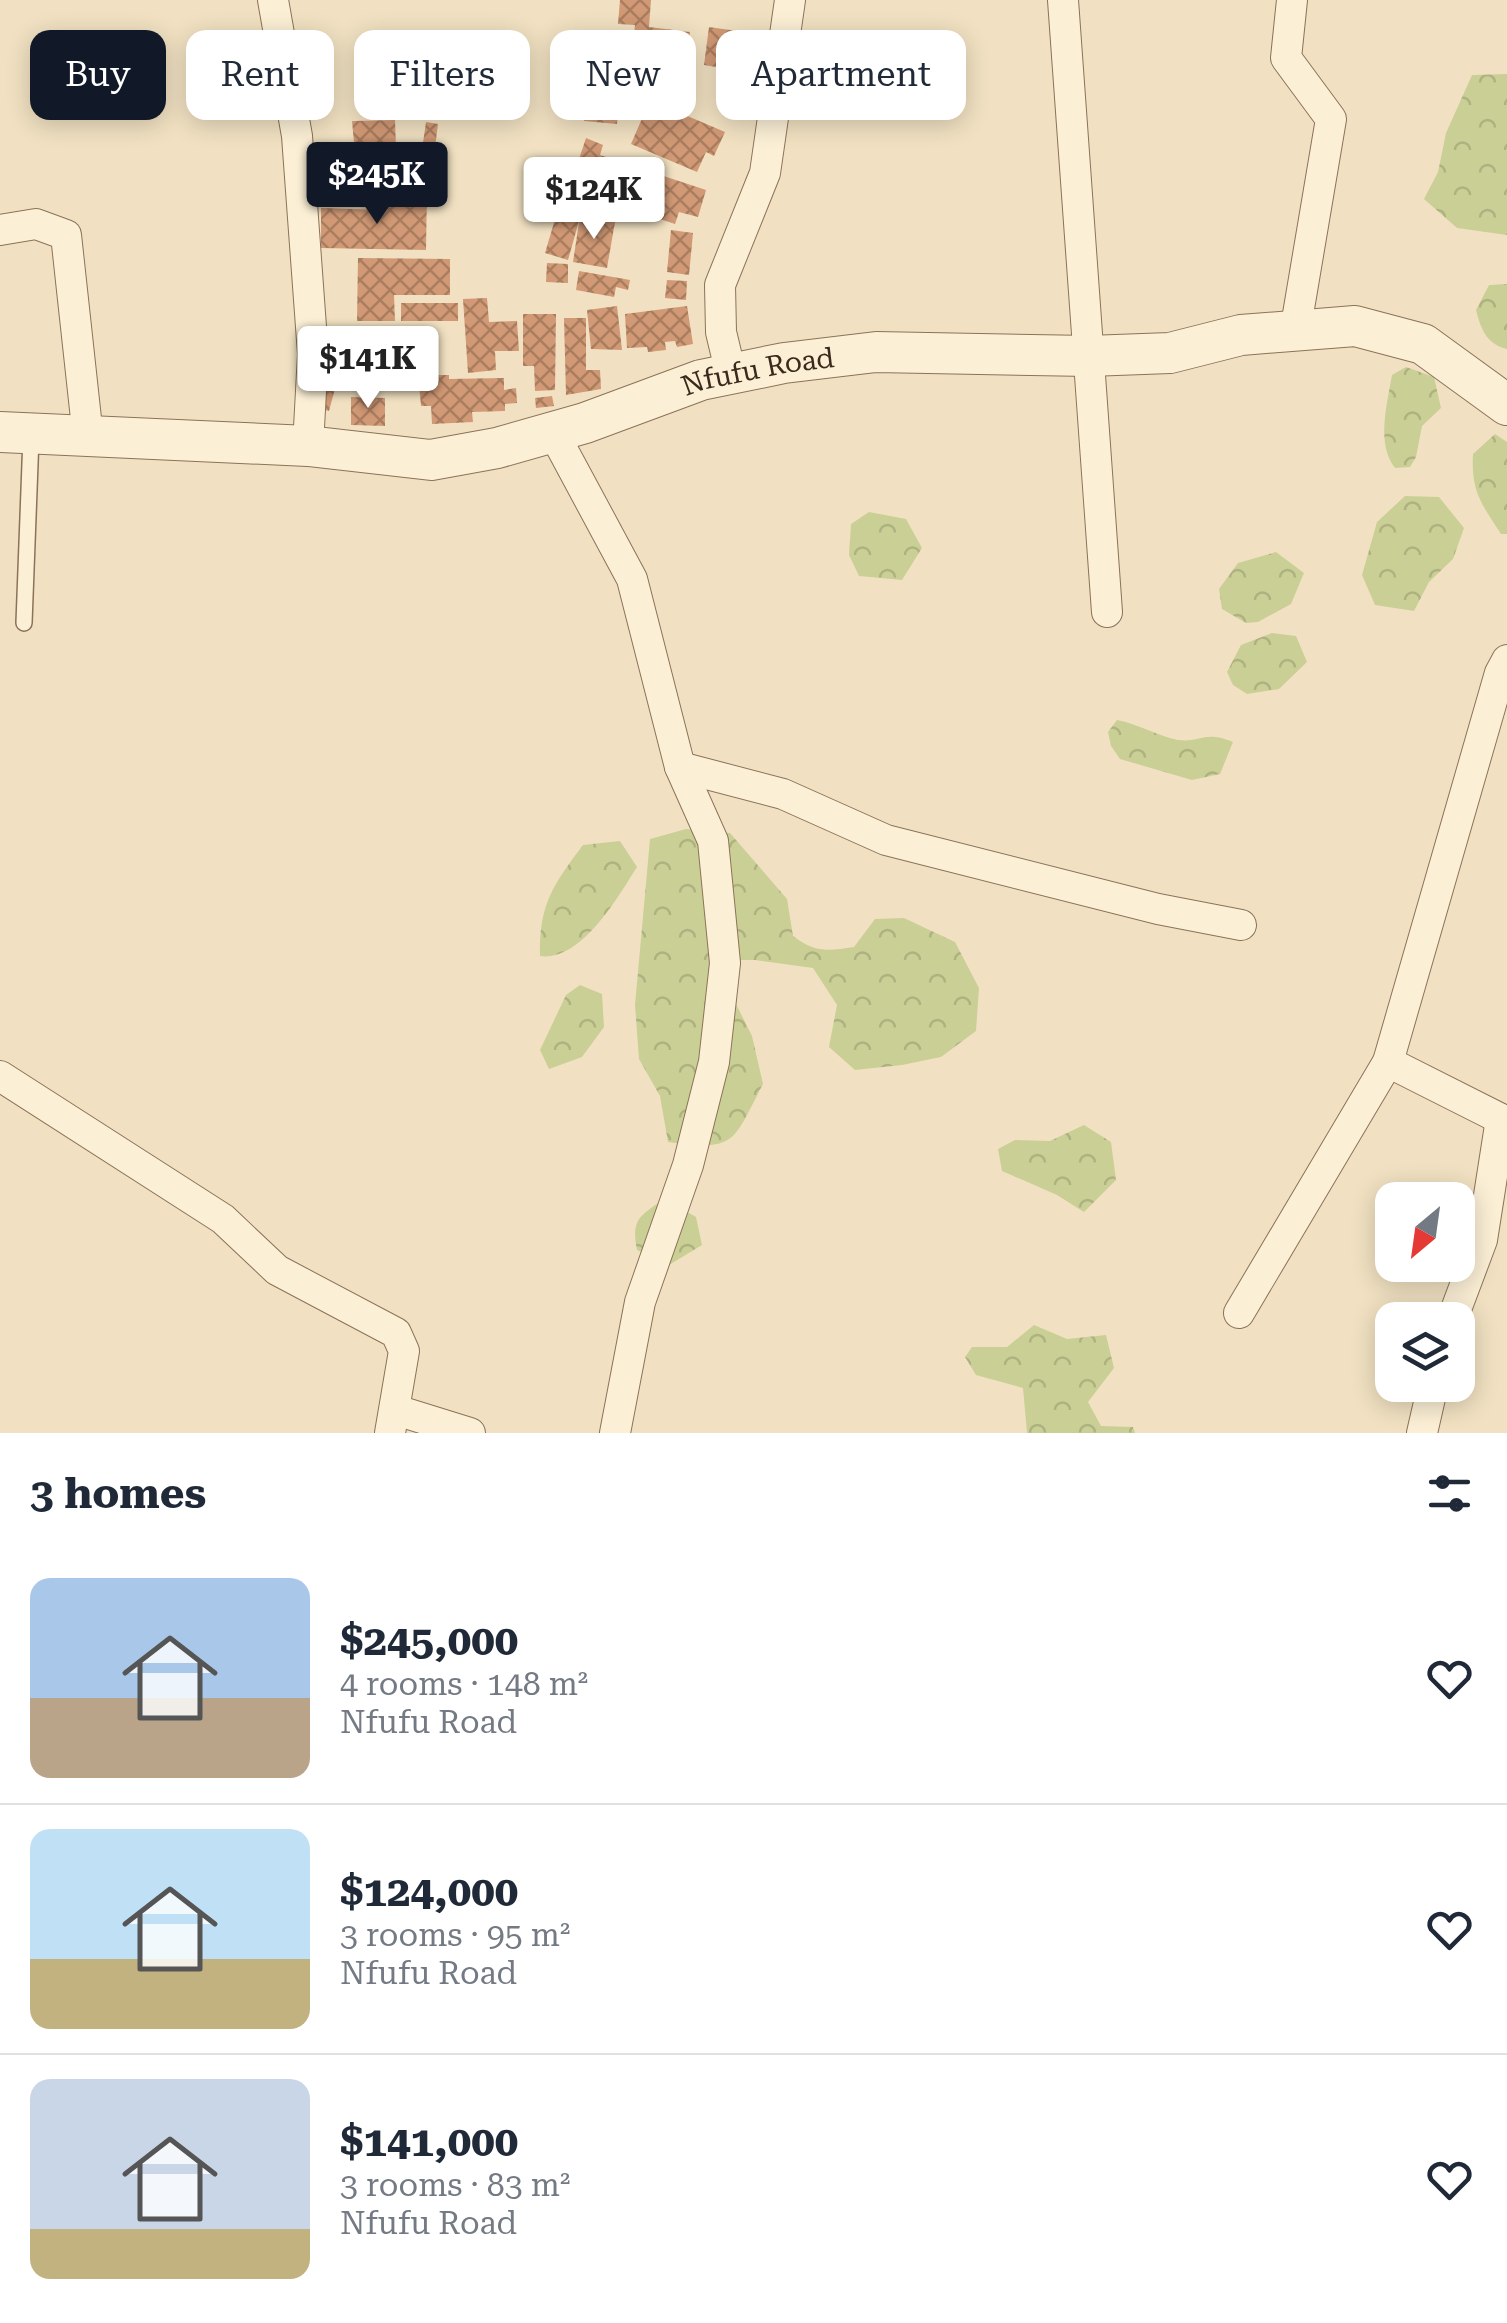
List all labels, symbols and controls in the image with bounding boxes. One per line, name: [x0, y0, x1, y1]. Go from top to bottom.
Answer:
chip: Buy: [30, 30, 166, 120]
chip: Rent: [186, 30, 334, 120]
chip: Filters: [354, 30, 530, 120]
chip: New: [550, 30, 696, 120]
chip: Apartment: [716, 30, 966, 120]
pin: $245K: [307, 142, 447, 227]
text: $245K: [329, 155, 425, 193]
pin: $124K: [524, 157, 664, 242]
text: $124K: [546, 170, 642, 208]
pin: $141K: [298, 326, 438, 411]
text: $141K: [320, 339, 416, 377]
street label: Nfufu Road: [677, 341, 836, 402]
north arrow: [1375, 1182, 1475, 1282]
map controls: [1375, 1182, 1475, 1402]
button: layers: [1375, 1302, 1475, 1402]
icon: filters: [1422, 1466, 1477, 1521]
text: 3 homes: [30, 1469, 206, 1518]
text: $245,000: [340, 1616, 518, 1665]
icon: home: [110, 1618, 230, 1738]
icon: heart: [1422, 1651, 1477, 1706]
text: 4 rooms · 148 m²: [340, 1665, 588, 1703]
text: Nfufu Road: [340, 1703, 517, 1741]
text: $124,000: [340, 1867, 518, 1916]
icon: home: [110, 1869, 230, 1989]
icon: heart: [1422, 1902, 1477, 1957]
text: 3 rooms · 95 m²: [340, 1916, 570, 1954]
text: Nfufu Road: [340, 1954, 517, 1992]
text: $141,000: [340, 2117, 518, 2166]
icon: home: [110, 2119, 230, 2239]
icon: heart: [1422, 2152, 1477, 2207]
text: 3 rooms · 83 m²: [340, 2166, 570, 2204]
text: Nfufu Road: [340, 2204, 517, 2242]

